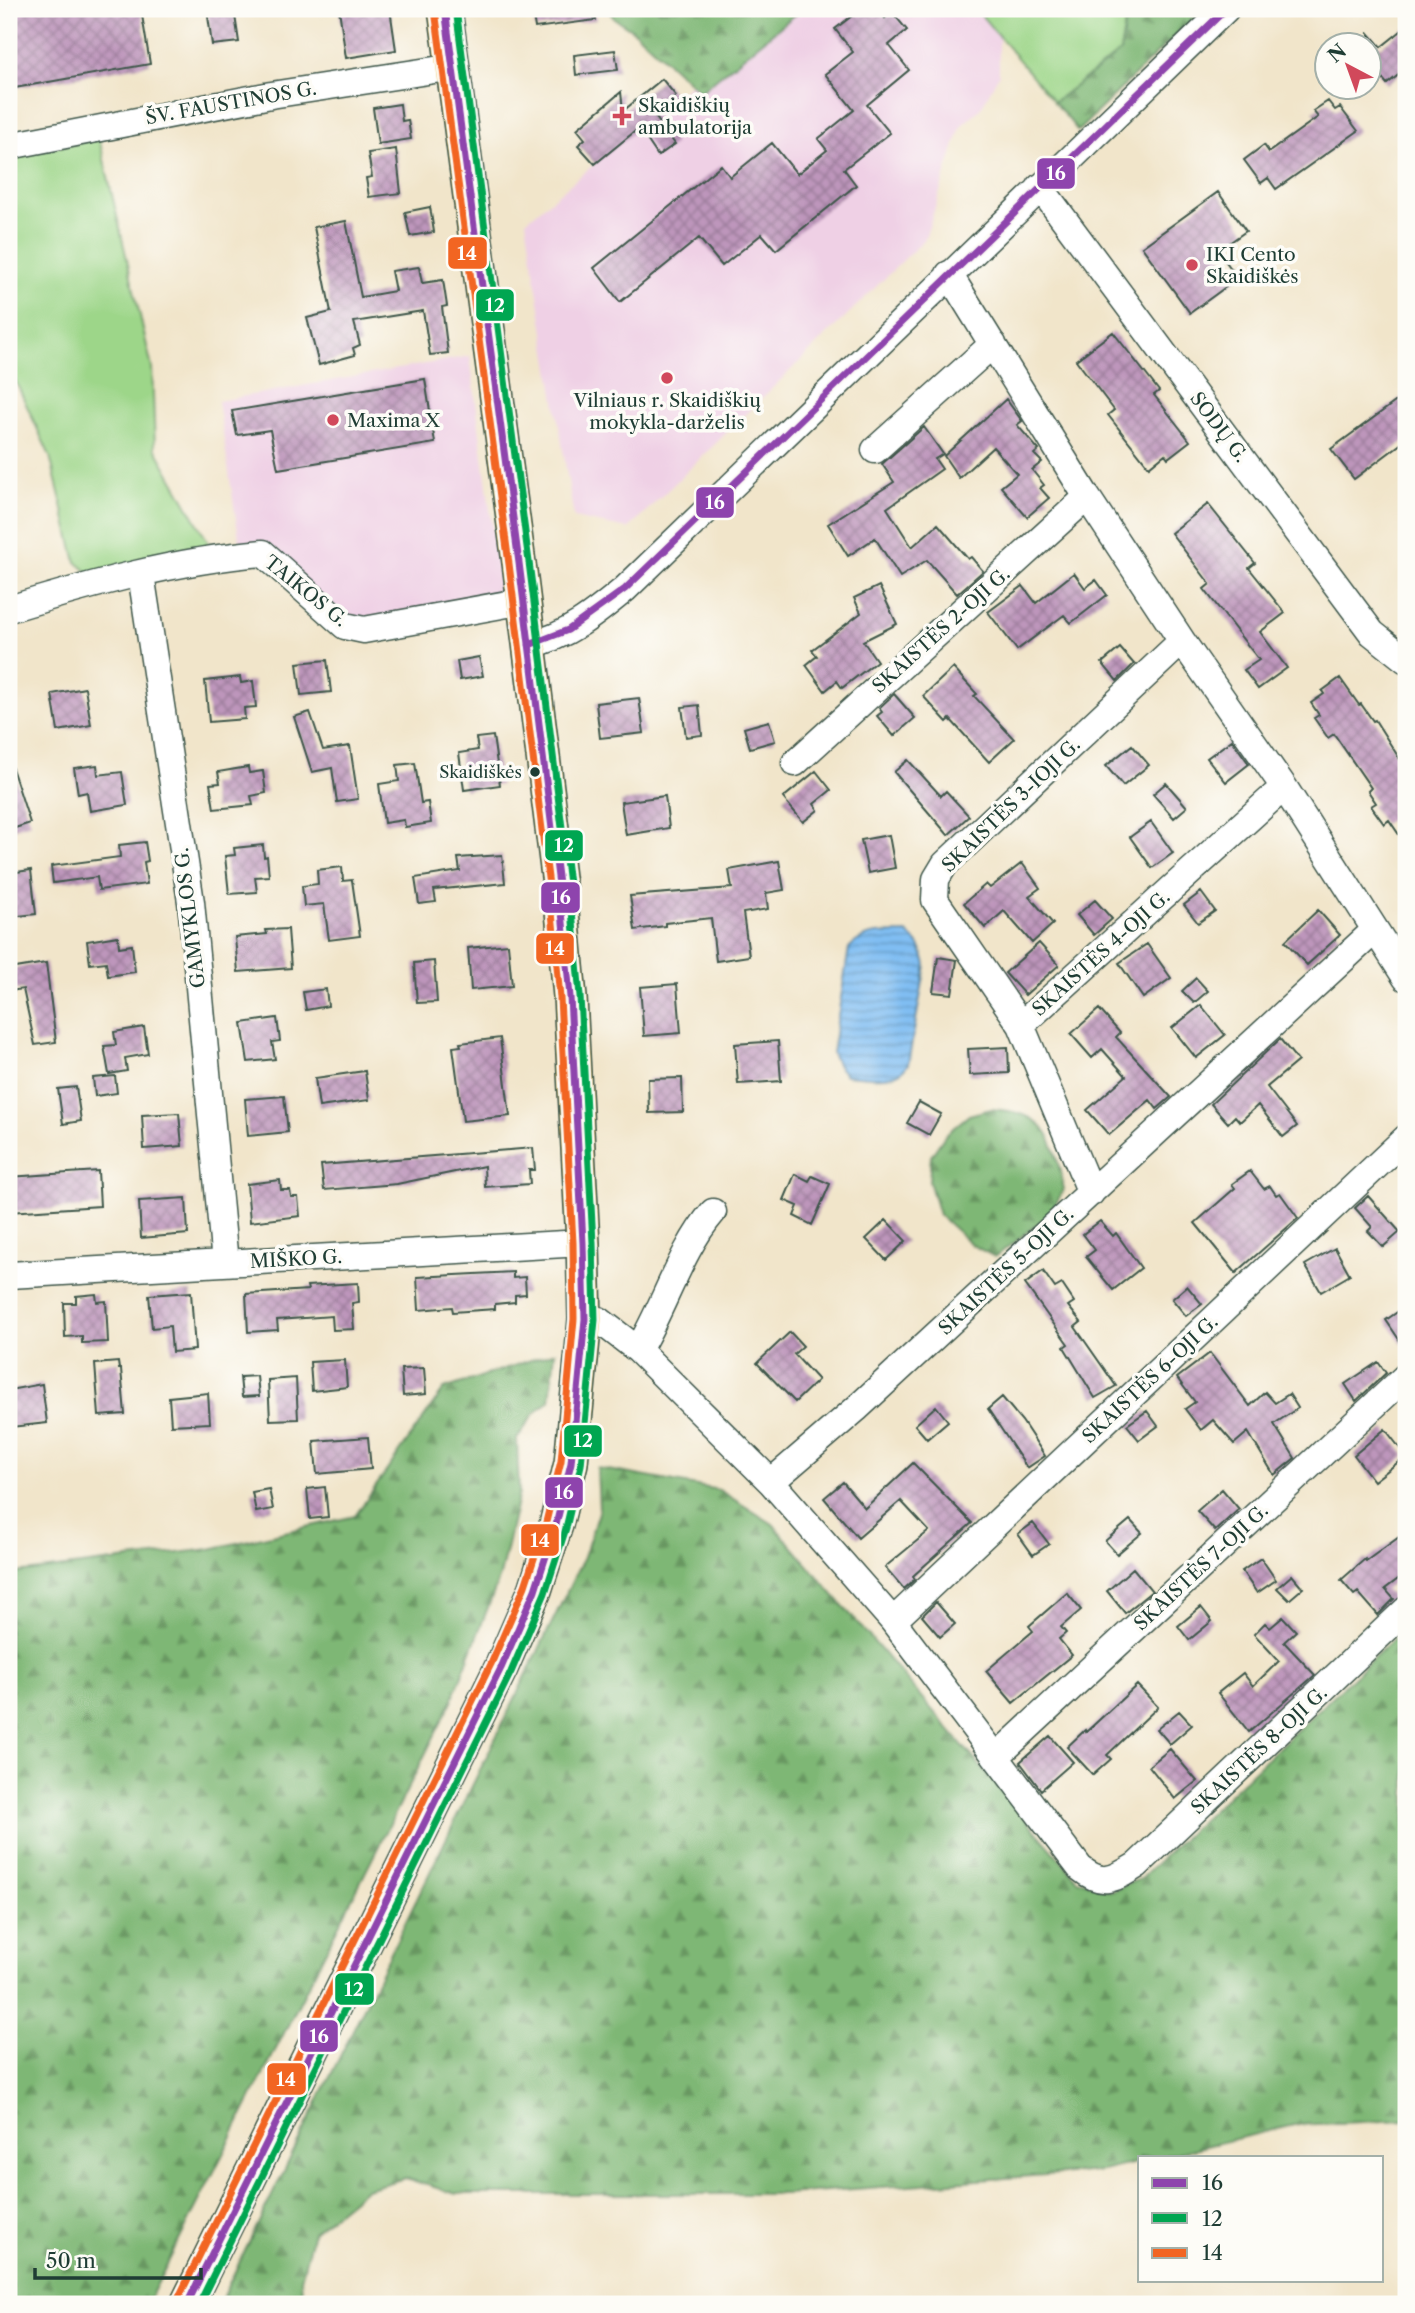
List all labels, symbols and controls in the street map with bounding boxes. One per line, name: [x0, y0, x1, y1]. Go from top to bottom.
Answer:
north arrow: [1314, 32, 1384, 102]
text: N: [1323, 39, 1351, 68]
street label: ŠV. FAUSTINOS G.: [143, 76, 318, 129]
place label: Skaidiškių ambulatorija: [638, 94, 752, 139]
marker: Skaidiškių ambulatorija: [612, 106, 632, 126]
line badge: 16: [1036, 157, 1076, 190]
text: 16: [1046, 162, 1066, 185]
line badge: 14: [447, 236, 488, 270]
text: 14: [457, 242, 477, 265]
place label: IKI Cento Skaidiškės: [1206, 243, 1299, 288]
marker: IKI Cento Skaidiškės: [1184, 257, 1200, 273]
line badge: 12: [475, 288, 515, 322]
text: 12: [485, 294, 505, 317]
marker: Vilniaus r. Skaidiškių mokykla-darželis: [659, 370, 675, 386]
street label: SODŲ G.: [1185, 387, 1253, 467]
place label: Vilniaus r. Skaidiškių mokykla-darželis: [572, 389, 761, 434]
place label: Maxima X: [347, 409, 441, 432]
marker: Maxima X: [325, 412, 341, 428]
line badge: 16: [695, 486, 735, 519]
text: 16: [705, 491, 725, 514]
street label: TAIKOS G.: [260, 551, 352, 631]
street label: SKAISTĖS 2-OJI G.: [868, 562, 1014, 698]
street label: SKAISTĖS 3-IOJI G.: [937, 733, 1085, 877]
place label: Skaidiškės: [439, 762, 522, 782]
marker: Skaidiškės: [528, 765, 542, 779]
line badge: 12: [544, 829, 584, 862]
text: 12: [554, 834, 574, 857]
street label: GAMYKLOS G.: [170, 847, 210, 989]
line badge: 16: [540, 881, 581, 914]
street label: SKAISTĖS 4-OJI G.: [1028, 885, 1174, 1021]
text: 16: [551, 886, 571, 909]
line badge: 14: [535, 932, 575, 965]
text: 14: [545, 937, 565, 960]
street label: SKAISTĖS 5-OJI G.: [934, 1202, 1078, 1340]
street label: MIŠKO G.: [249, 1244, 343, 1273]
street label: SKAISTĖS 6-OJI G.: [1077, 1310, 1223, 1448]
line badge: 12: [563, 1424, 603, 1458]
text: 12: [573, 1429, 593, 1452]
line badge: 16: [544, 1476, 584, 1509]
text: 16: [554, 1481, 574, 1504]
street label: SKAISTĖS 7-OJI G.: [1129, 1499, 1273, 1635]
line badge: 14: [520, 1523, 560, 1557]
text: 14: [530, 1529, 550, 1552]
street label: SKAISTĖS 8-OJI G.: [1186, 1681, 1332, 1819]
line badge: 12: [334, 1972, 375, 2006]
text: 12: [344, 1978, 364, 2001]
line badge: 16: [299, 2019, 339, 2053]
text: 16: [309, 2025, 329, 2048]
line badge: 14: [266, 2062, 307, 2096]
text: 14: [276, 2068, 296, 2091]
legend: [1138, 2156, 1384, 2282]
text: 16: [1202, 2170, 1223, 2195]
text: 12: [1202, 2206, 1223, 2231]
scale bar: [35, 2236, 201, 2280]
text: 14: [1202, 2240, 1223, 2265]
text: 50 m: [46, 2248, 96, 2273]

